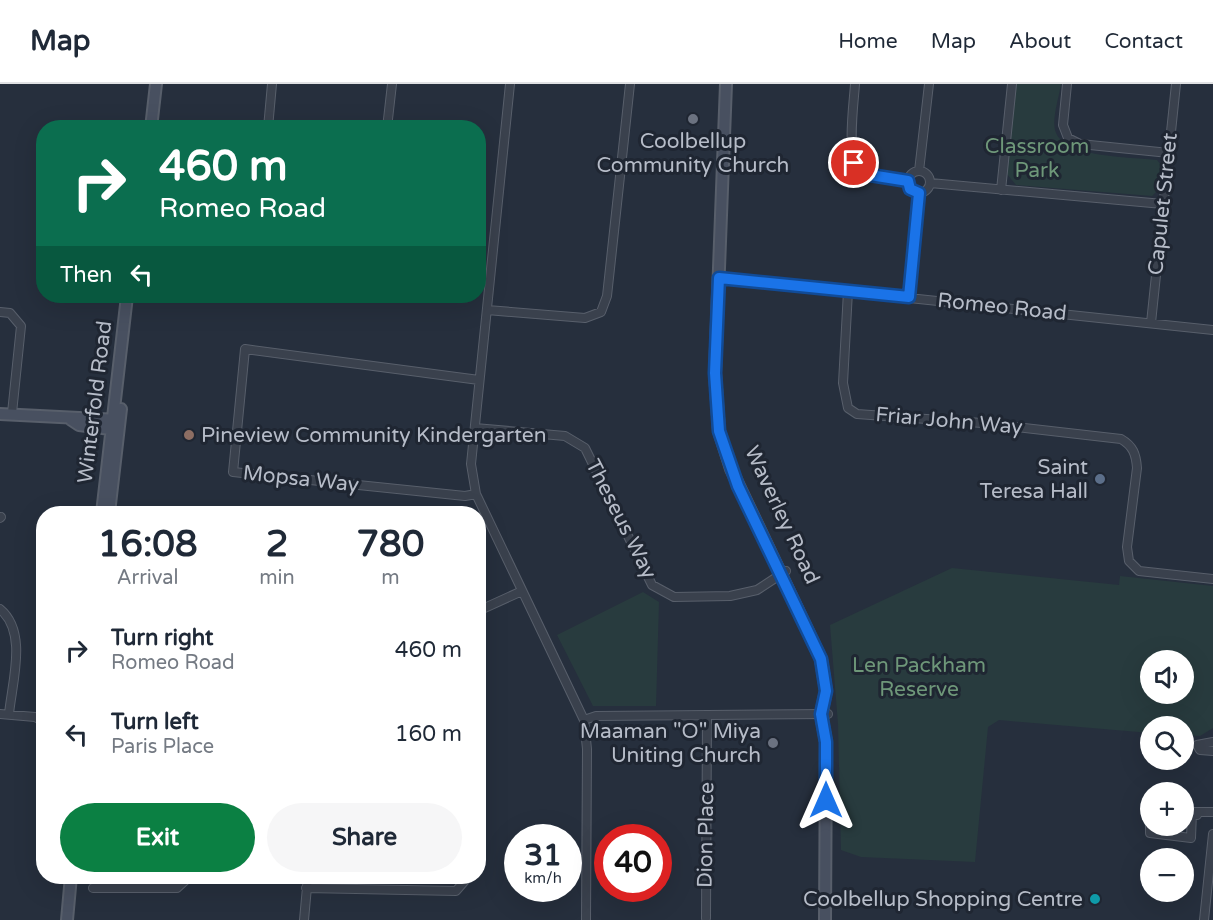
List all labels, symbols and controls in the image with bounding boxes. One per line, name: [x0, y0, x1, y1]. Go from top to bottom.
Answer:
text: Map: [30, 24, 90, 58]
text: Home: [838, 29, 898, 54]
text: Map: [931, 29, 976, 54]
text: About: [1009, 29, 1071, 54]
text: Contact: [1104, 29, 1183, 54]
marker: Coolbellup Community Church: [686, 112, 700, 126]
place label: Coolbellup Community Church: [597, 129, 789, 178]
street label: Capulet Street: [1143, 132, 1183, 276]
park label: Classroom Park: [985, 134, 1089, 183]
pin: [828, 137, 879, 188]
text: 460 m: [159, 141, 288, 192]
icon: right: [60, 144, 138, 222]
icon: arrive: [837, 146, 870, 179]
text: Romeo Road: [159, 192, 326, 225]
icon: left: [125, 258, 158, 291]
text: Then: [60, 262, 113, 288]
street label: Romeo Road: [936, 288, 1068, 326]
street label: Winterfold Road: [73, 319, 117, 485]
street label: Friar John Way: [874, 402, 1024, 440]
place label: Pineview Community Kindergarten: [201, 423, 547, 448]
marker: Pineview Community Kindergarten: [182, 428, 196, 442]
street label: Waverley Road: [739, 442, 825, 588]
street label: Theseus Way: [580, 455, 662, 583]
place label: Saint Teresa Hall: [980, 455, 1088, 504]
street label: Mopsa Way: [242, 460, 360, 498]
marker: Saint Teresa Hall: [1093, 472, 1107, 486]
text: 16:08: [98, 523, 198, 566]
text: 2: [266, 523, 288, 566]
text: 780: [356, 523, 424, 566]
text: Arrival: [117, 566, 179, 590]
text: min: [259, 566, 295, 590]
text: m: [381, 566, 400, 590]
text: Turn right: [111, 625, 213, 651]
icon: right: [60, 634, 93, 667]
text: 460 m: [395, 637, 462, 663]
map controls: [1140, 650, 1194, 902]
button: sound: [1140, 650, 1194, 704]
text: Romeo Road: [111, 651, 235, 675]
park label: Len Packham Reserve: [852, 653, 986, 702]
text: Turn left: [111, 709, 199, 735]
button: search: [1140, 716, 1194, 770]
icon: left: [60, 718, 93, 751]
place label: Maaman "O" Miya Uniting Church: [580, 719, 761, 768]
text: 160 m: [395, 721, 462, 747]
text: Paris Place: [111, 735, 214, 759]
marker: Maaman "O" Miya Uniting Church: [766, 736, 780, 750]
position arrow: [794, 768, 858, 832]
street label: Dion Place: [693, 782, 719, 888]
button: +: [1140, 782, 1194, 836]
button: Exit: [60, 803, 255, 872]
button: Share: [267, 803, 462, 872]
speed limit sign: 40: [594, 824, 672, 902]
text: 31: [524, 837, 562, 874]
button: −: [1140, 848, 1194, 902]
text: km/h: [524, 869, 562, 887]
place label: Coolbellup Shopping Centre: [803, 887, 1083, 912]
marker: Coolbellup Shopping Centre: [1088, 892, 1102, 906]

